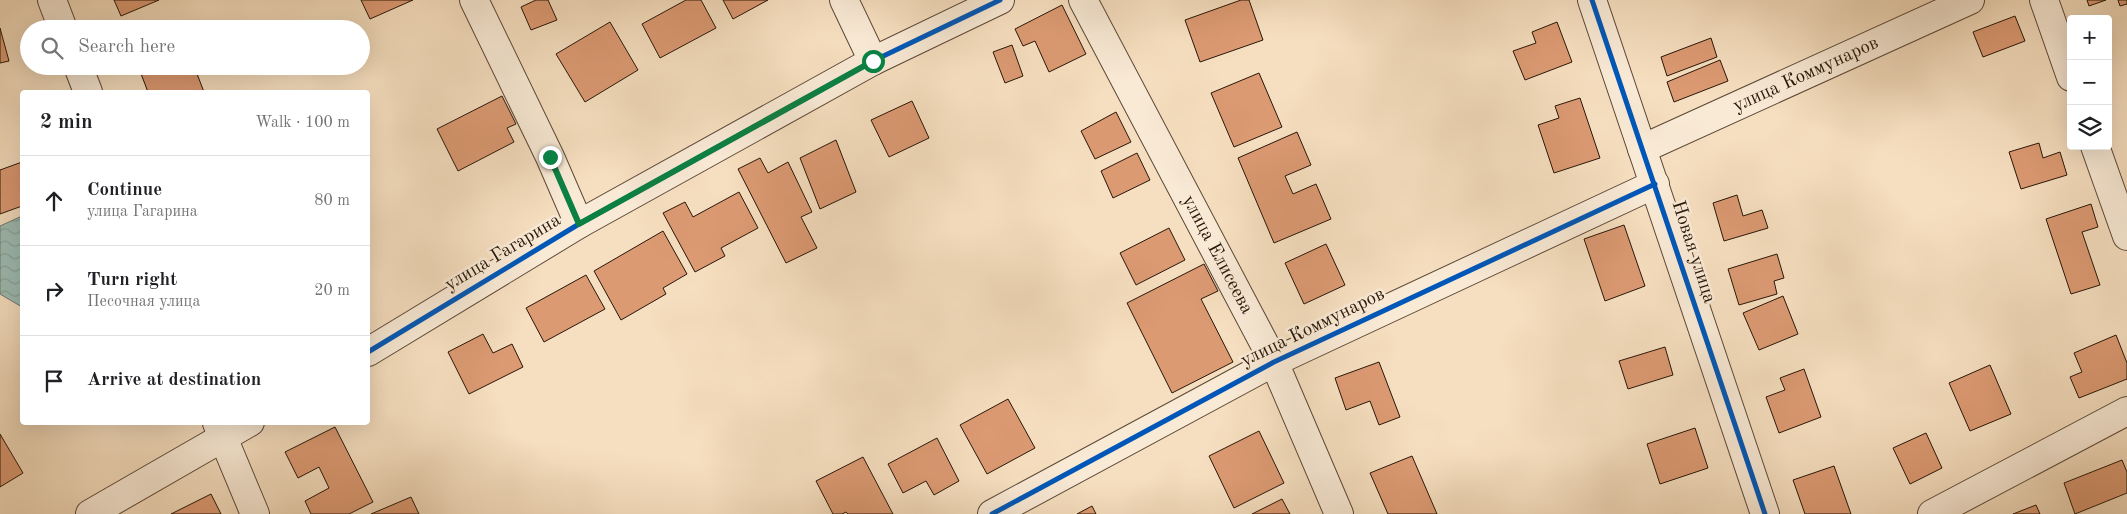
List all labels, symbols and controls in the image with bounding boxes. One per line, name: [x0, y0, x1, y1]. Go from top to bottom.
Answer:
map controls: [2067, 15, 2112, 150]
button: +: [2067, 15, 2112, 60]
search box: [20, 20, 370, 75]
street label: улица Коммунаров: [1730, 33, 1881, 116]
icon: search: [38, 34, 66, 62]
text: Search here: [78, 38, 175, 57]
route start: [862, 50, 885, 73]
button: −: [2067, 60, 2112, 105]
button: layers: [2067, 105, 2112, 150]
text: 2 min: [40, 112, 93, 133]
text: Walk · 100 m: [255, 115, 350, 131]
route end: [539, 146, 562, 169]
text: Continue: [87, 181, 162, 200]
icon: ahead: [40, 187, 68, 215]
street label: улица Елисеева: [1178, 192, 1257, 318]
text: 80 m: [314, 193, 350, 209]
street label: Новая улица: [1667, 198, 1719, 306]
text: улица Гагарина: [87, 204, 198, 220]
street label: улица Гагарина: [442, 211, 565, 295]
text: Turn right: [87, 271, 177, 290]
icon: right: [40, 277, 68, 305]
text: 20 m: [314, 283, 350, 299]
street label: улица Коммунаров: [1238, 285, 1388, 371]
text: Песочная улица: [87, 294, 200, 310]
icon: arrive: [40, 367, 68, 395]
text: Arrive at destination: [87, 371, 261, 390]

